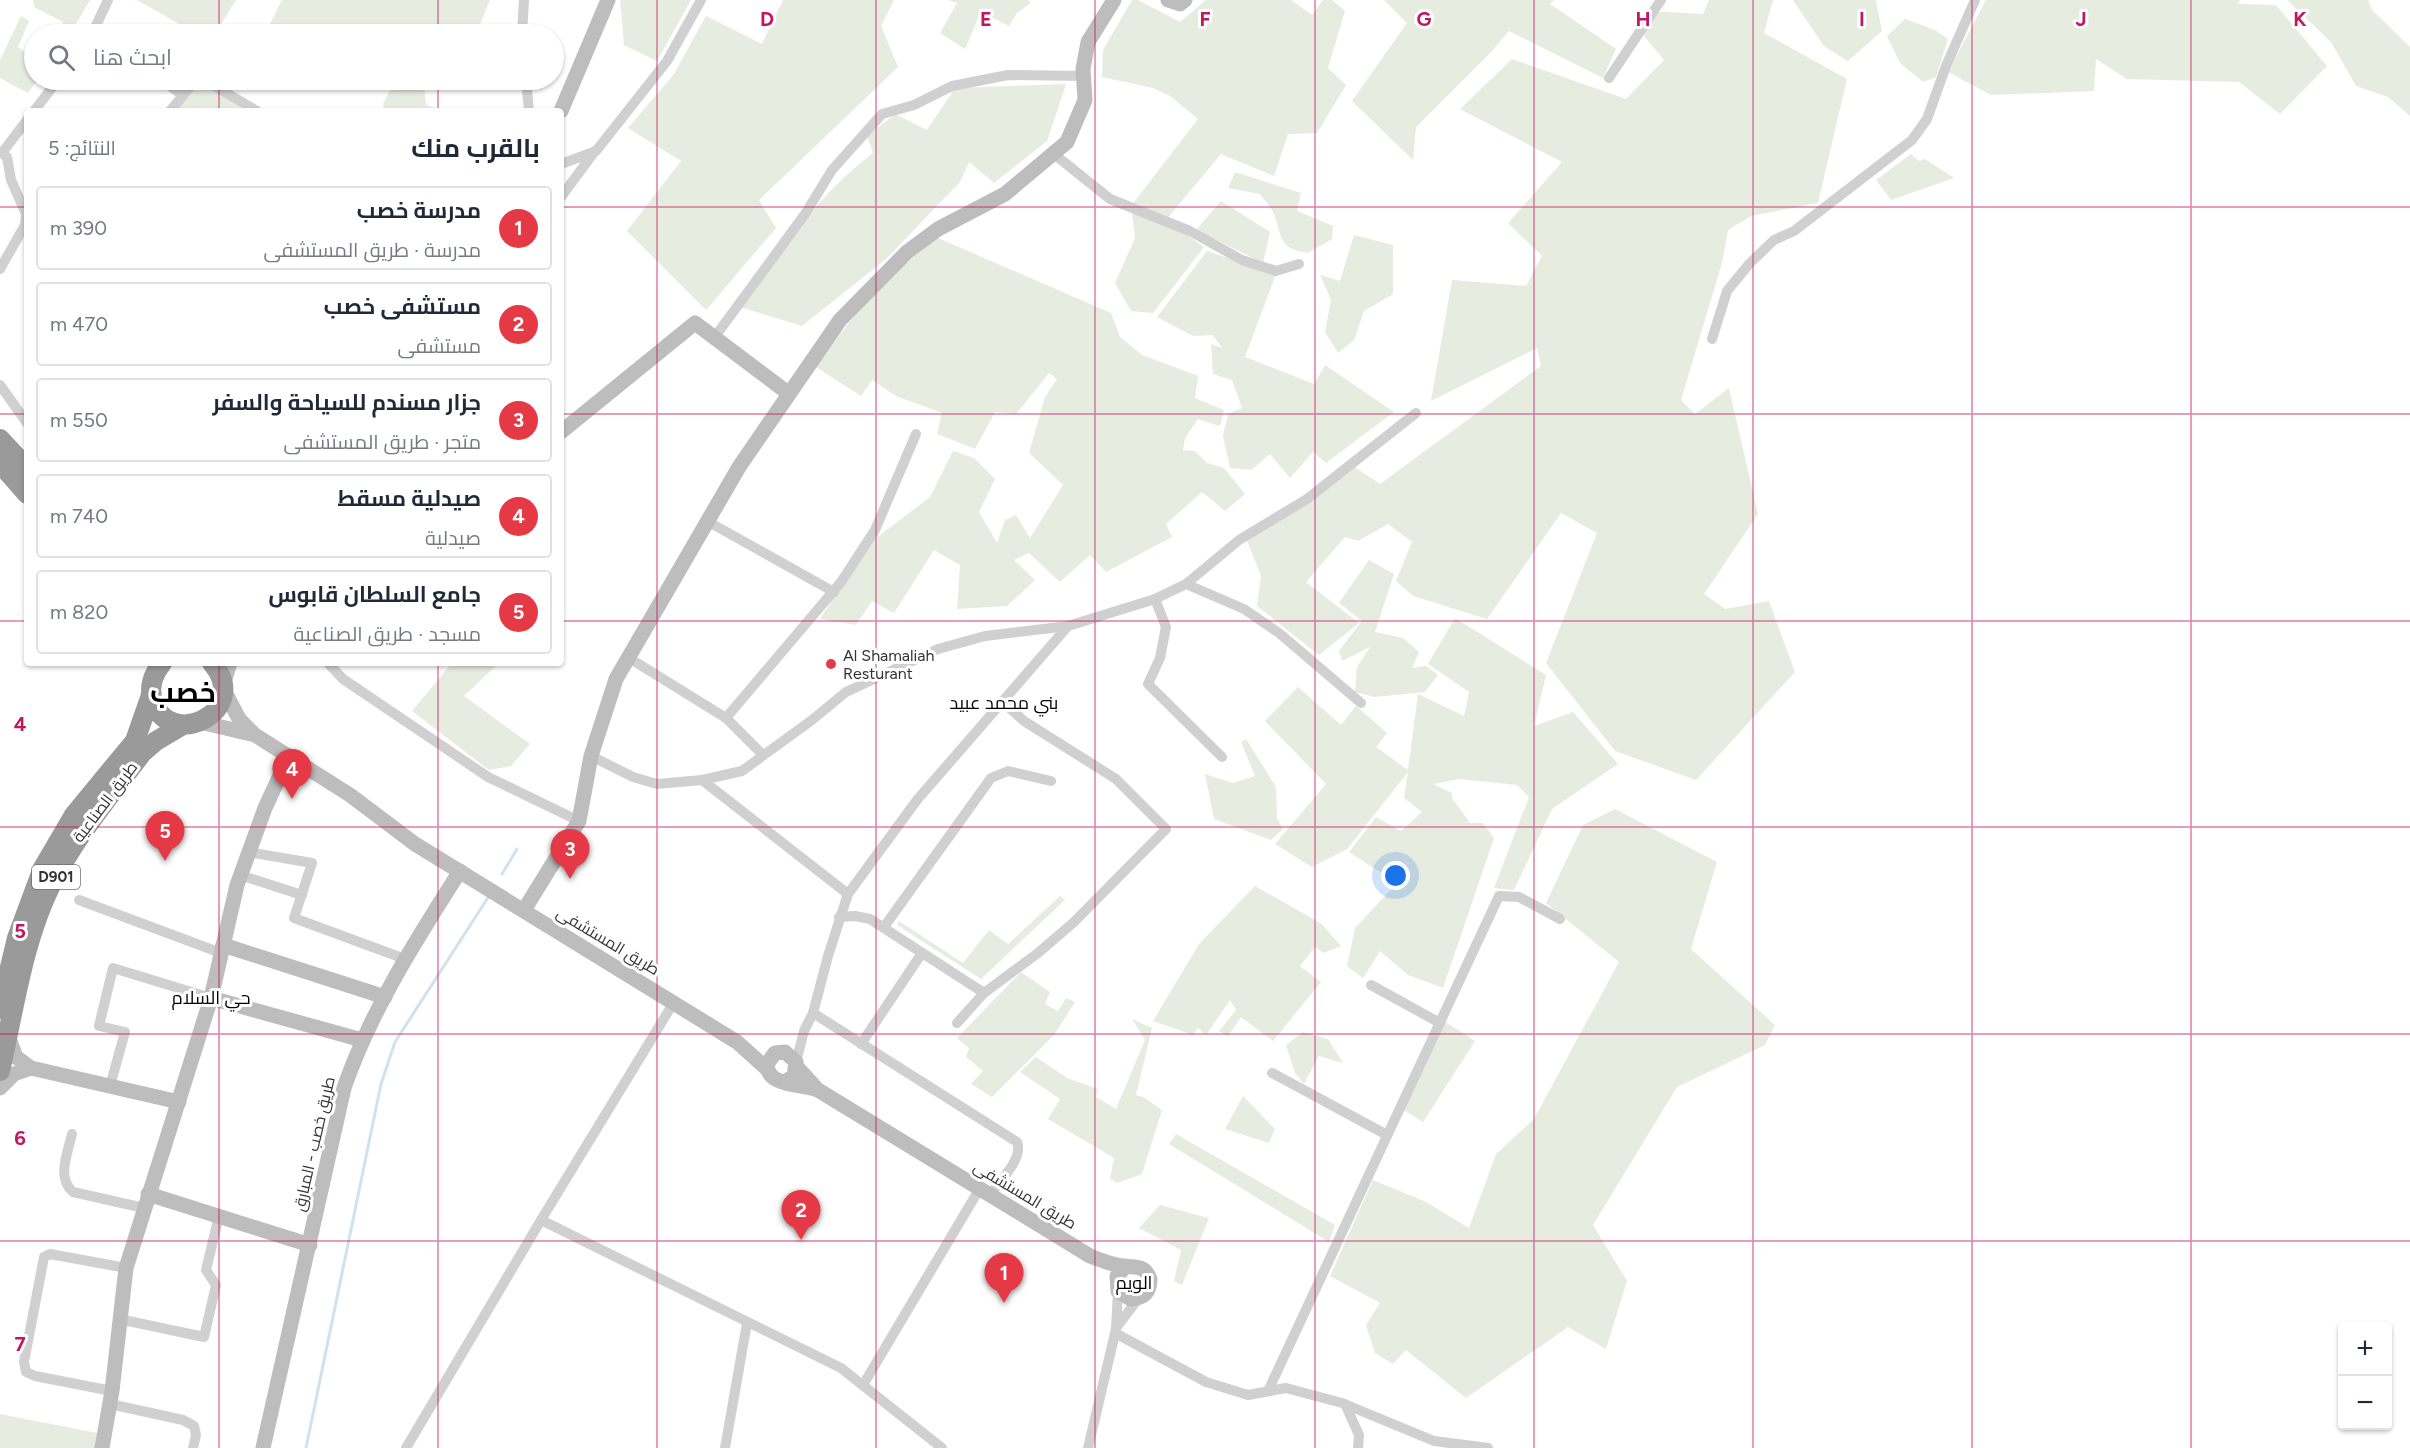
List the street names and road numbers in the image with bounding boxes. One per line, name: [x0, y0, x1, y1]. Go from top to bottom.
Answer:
street label: طريق الصناعية: [69, 758, 142, 847]
road number: D901: [32, 865, 80, 889]
street label: طريق المستشفى: [553, 903, 663, 980]
street label: طريق خصب - المبارق: [289, 1075, 340, 1213]
street label: طريق المستشفى: [970, 1157, 1080, 1234]

